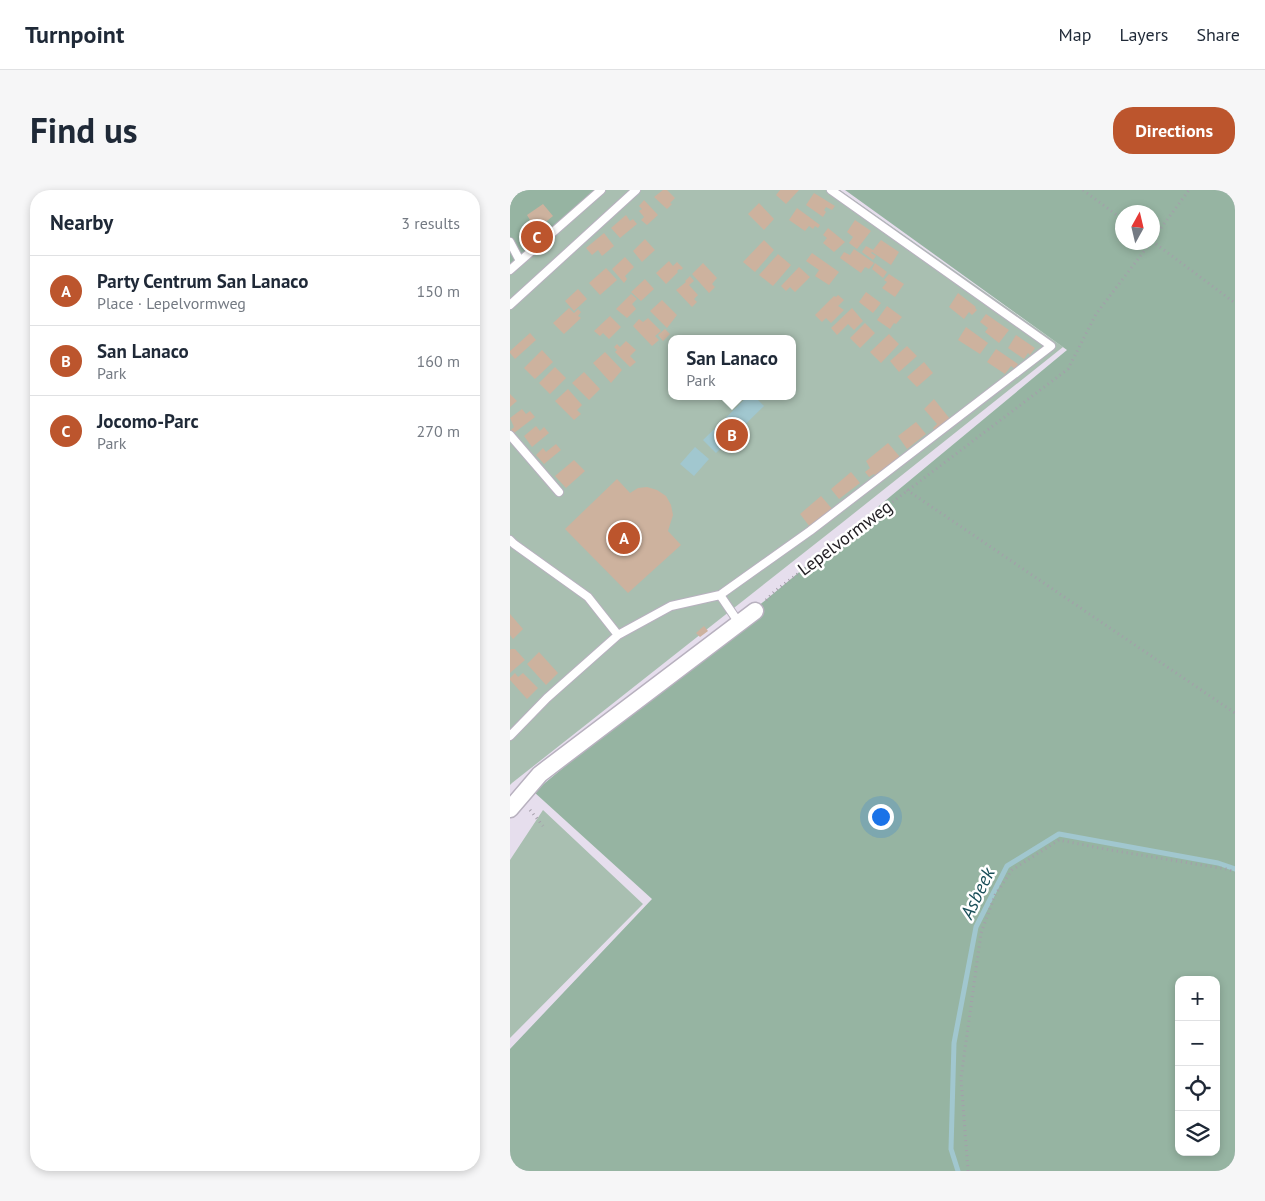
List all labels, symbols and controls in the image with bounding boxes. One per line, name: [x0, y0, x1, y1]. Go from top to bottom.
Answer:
text: Turnpoint: [25, 19, 124, 50]
text: Map: [1059, 23, 1091, 46]
text: Layers: [1119, 23, 1168, 46]
text: Share: [1196, 23, 1240, 46]
text: Find us: [30, 107, 138, 153]
button: Directions: [1113, 107, 1235, 154]
north arrow: [1115, 205, 1160, 250]
text: Nearby: [50, 209, 113, 236]
text: 3 results: [401, 213, 460, 233]
pin: C: [521, 218, 553, 256]
text: Party Centrum San Lanaco: [97, 269, 308, 293]
text: A: [61, 281, 71, 301]
text: 150 m: [417, 281, 460, 301]
text: Place · Lepelvormweg: [97, 293, 246, 313]
popup: [668, 335, 796, 400]
text: San Lanaco: [97, 339, 189, 363]
text: San Lanaco: [686, 346, 778, 370]
text: B: [61, 351, 71, 371]
text: 160 m: [417, 351, 460, 371]
text: Park: [97, 363, 126, 383]
text: Park: [686, 370, 716, 390]
text: Jocomo-Parc: [97, 409, 199, 433]
pin: B: [716, 416, 748, 454]
text: C: [62, 421, 70, 441]
text: 270 m: [417, 421, 460, 441]
text: Park: [97, 433, 126, 453]
street label: Lepelvormweg: [793, 495, 896, 581]
pin: A: [608, 519, 640, 557]
your location: [868, 804, 894, 830]
water label: Asbeek: [954, 862, 1000, 923]
map controls: [1175, 976, 1220, 1156]
button: +: [1175, 976, 1220, 1021]
button: −: [1175, 1021, 1220, 1066]
button: locate: [1175, 1066, 1220, 1111]
button: layers: [1175, 1111, 1220, 1156]

